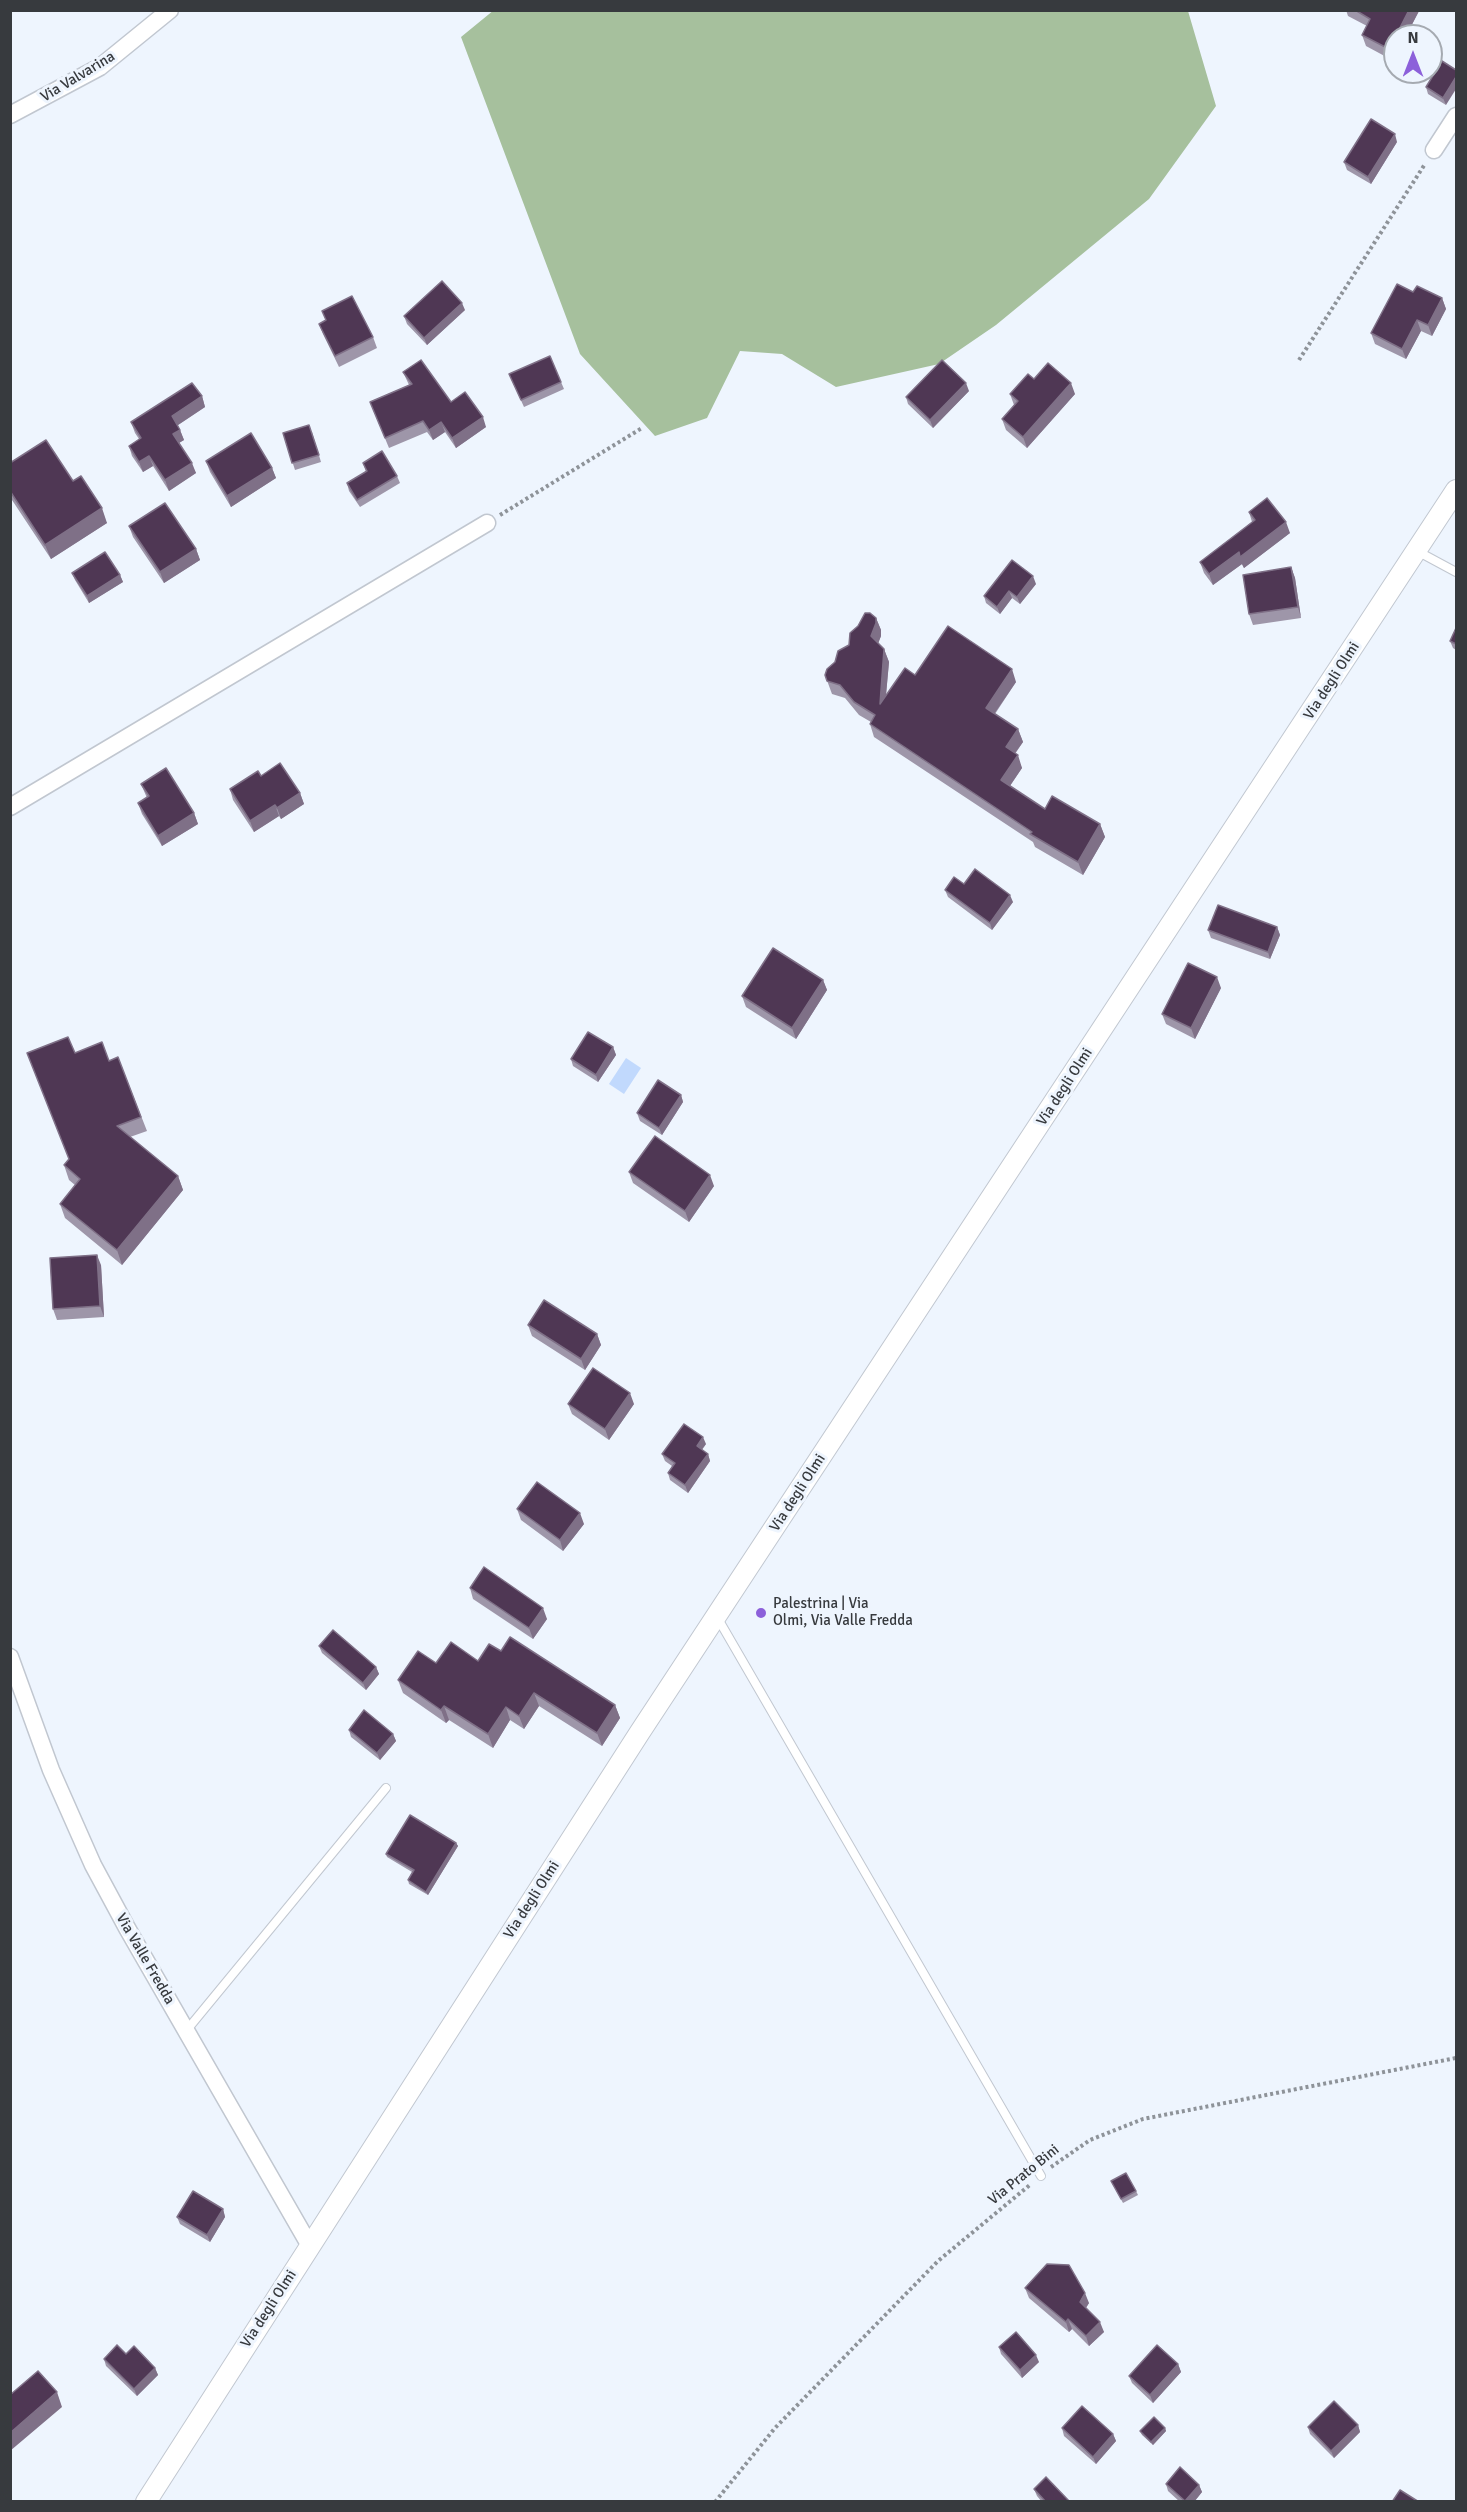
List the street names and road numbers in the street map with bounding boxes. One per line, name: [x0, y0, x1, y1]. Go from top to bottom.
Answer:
street label: Via Valvarina: [38, 48, 118, 106]
street label: Via degli Olmi: [1300, 639, 1364, 723]
street label: Via degli Olmi: [1033, 1045, 1097, 1129]
street label: Via degli Olmi: [766, 1451, 830, 1535]
street label: Via degli Olmi: [500, 1858, 564, 1942]
street label: Via Valle Fredda: [112, 1910, 178, 2008]
street label: Via Prato Bini: [985, 2141, 1063, 2209]
street label: Via degli Olmi: [237, 2267, 301, 2351]

